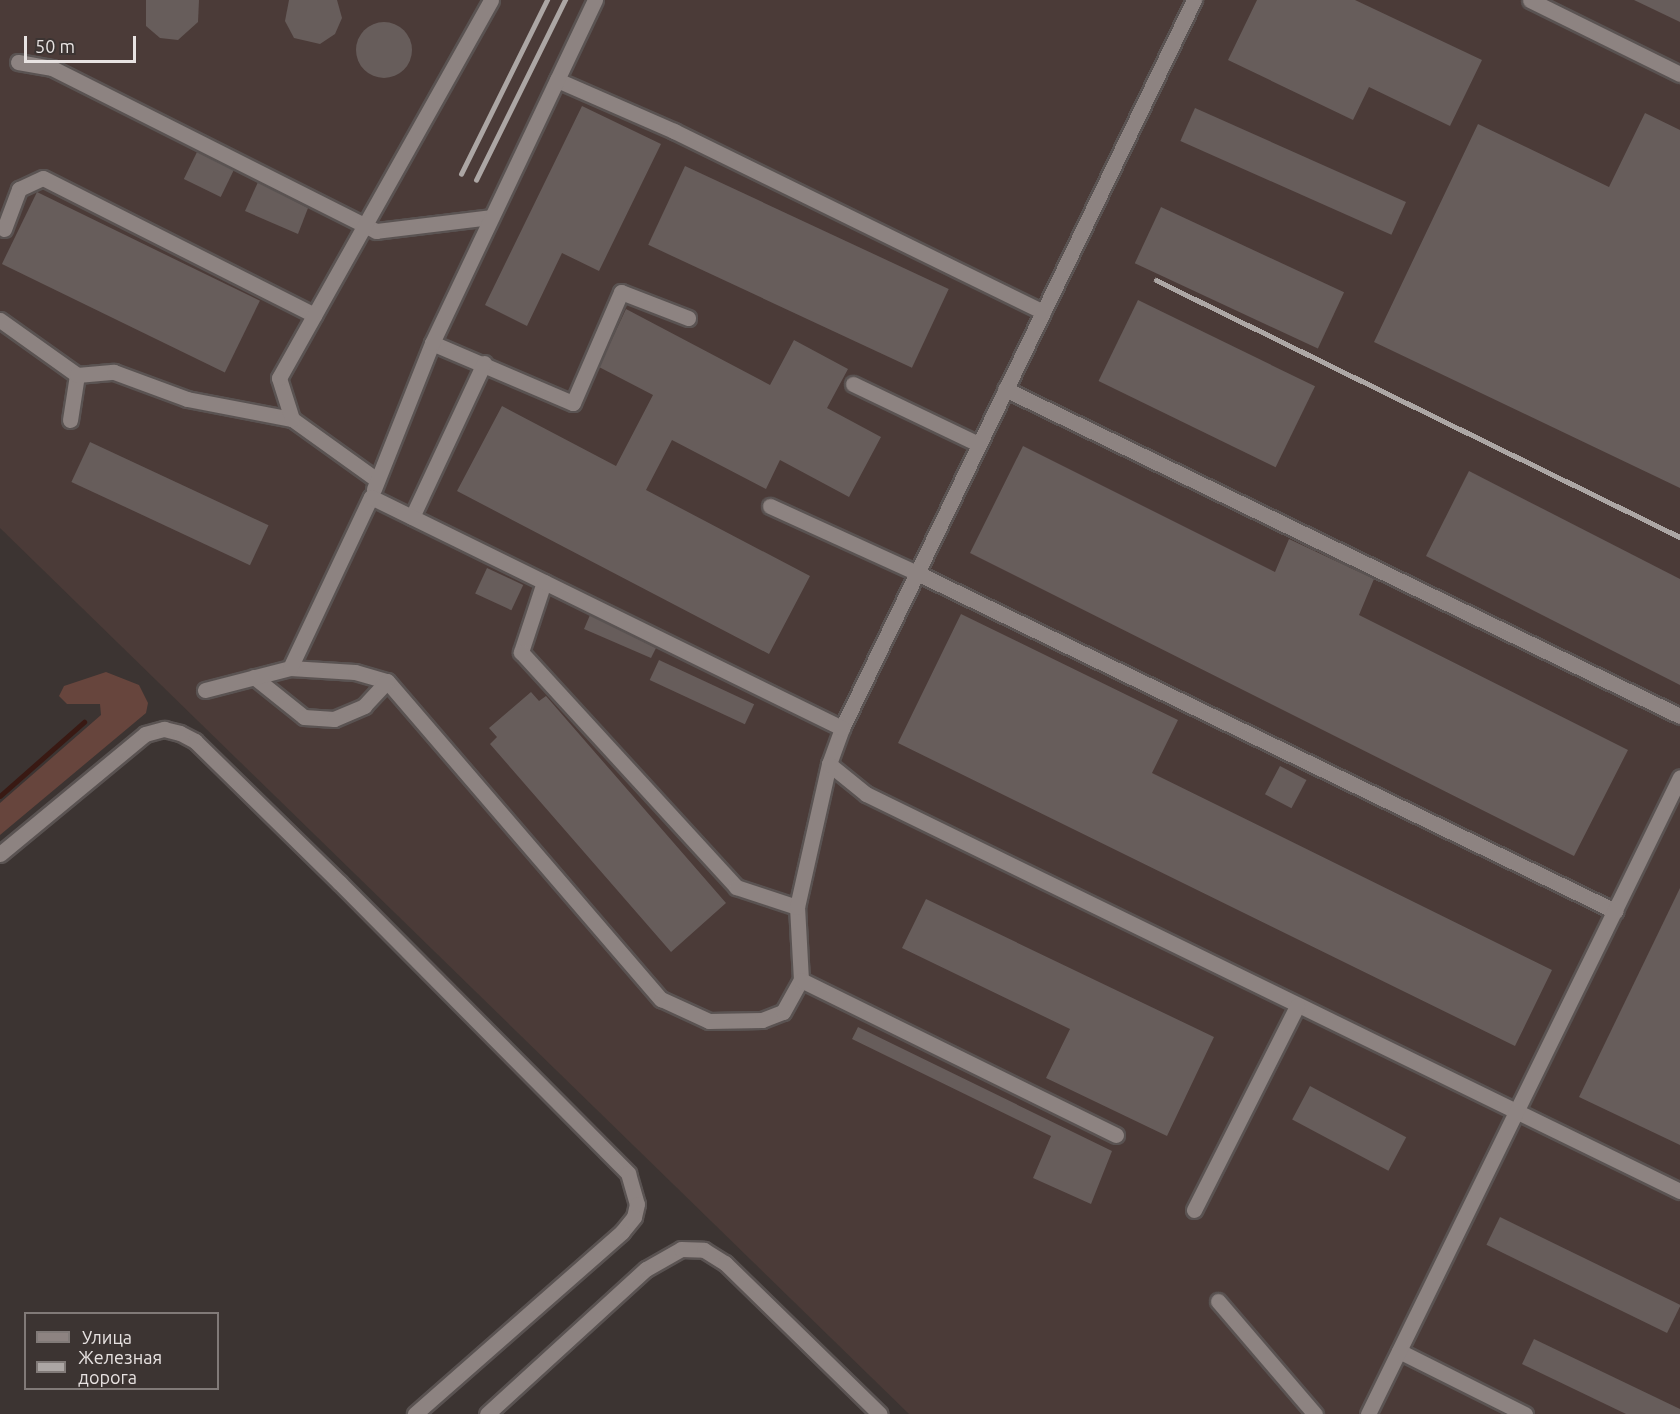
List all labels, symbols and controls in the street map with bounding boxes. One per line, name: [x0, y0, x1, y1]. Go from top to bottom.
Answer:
scale bar: [27, 24, 140, 62]
text: 50 m: [35, 36, 75, 56]
legend: [24, 1312, 219, 1390]
text: Улица: [82, 1327, 132, 1347]
text: Железная дорога: [78, 1347, 162, 1387]

